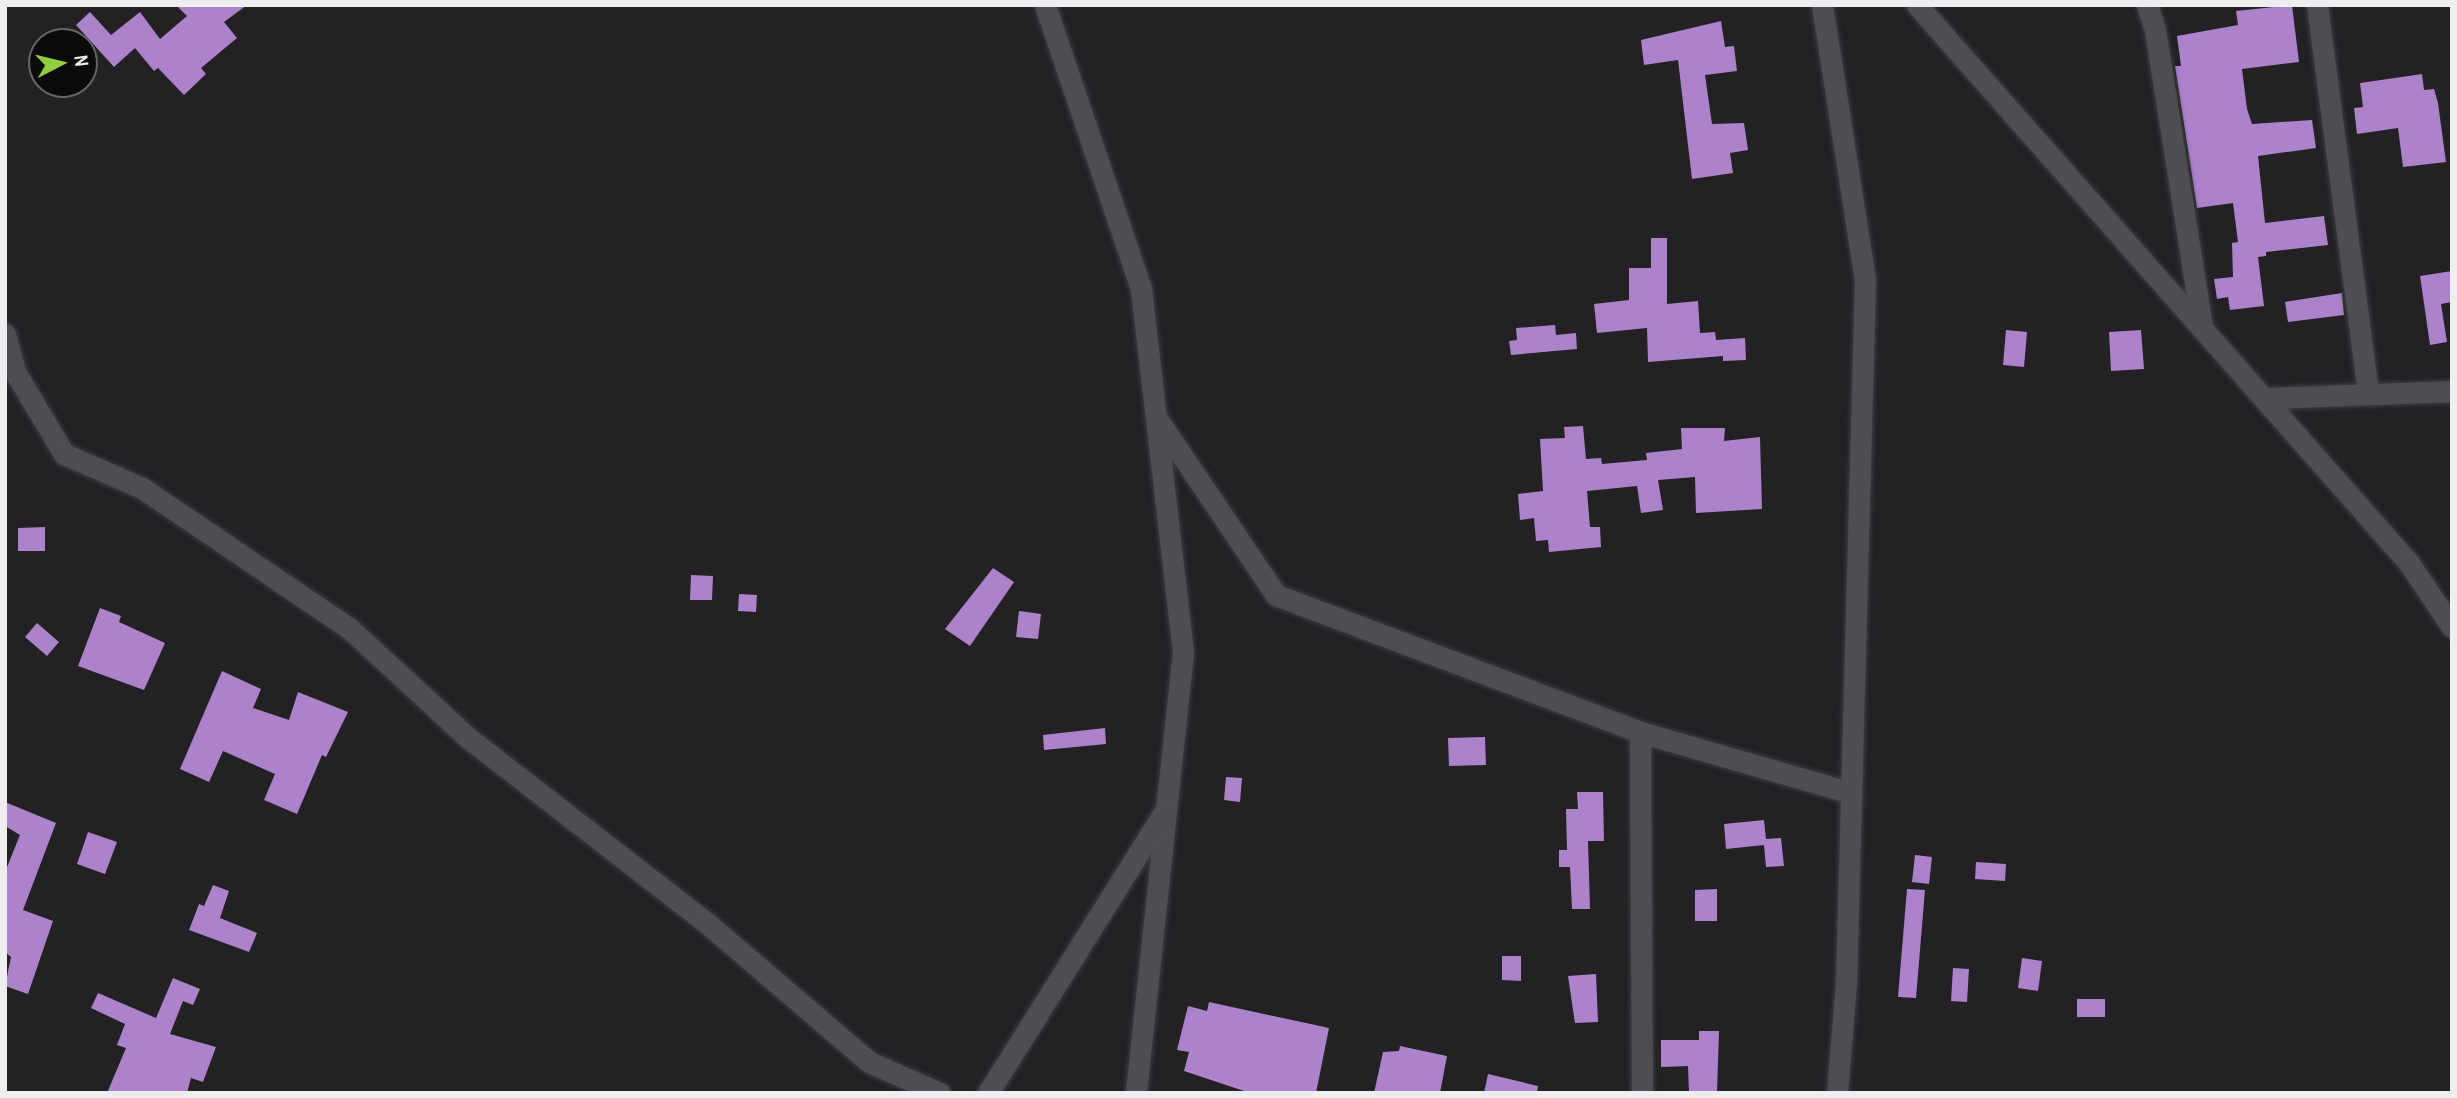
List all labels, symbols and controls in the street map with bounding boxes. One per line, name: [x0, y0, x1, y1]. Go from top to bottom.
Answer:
north arrow: [28, 28, 98, 98]
text: N: [68, 54, 95, 68]

